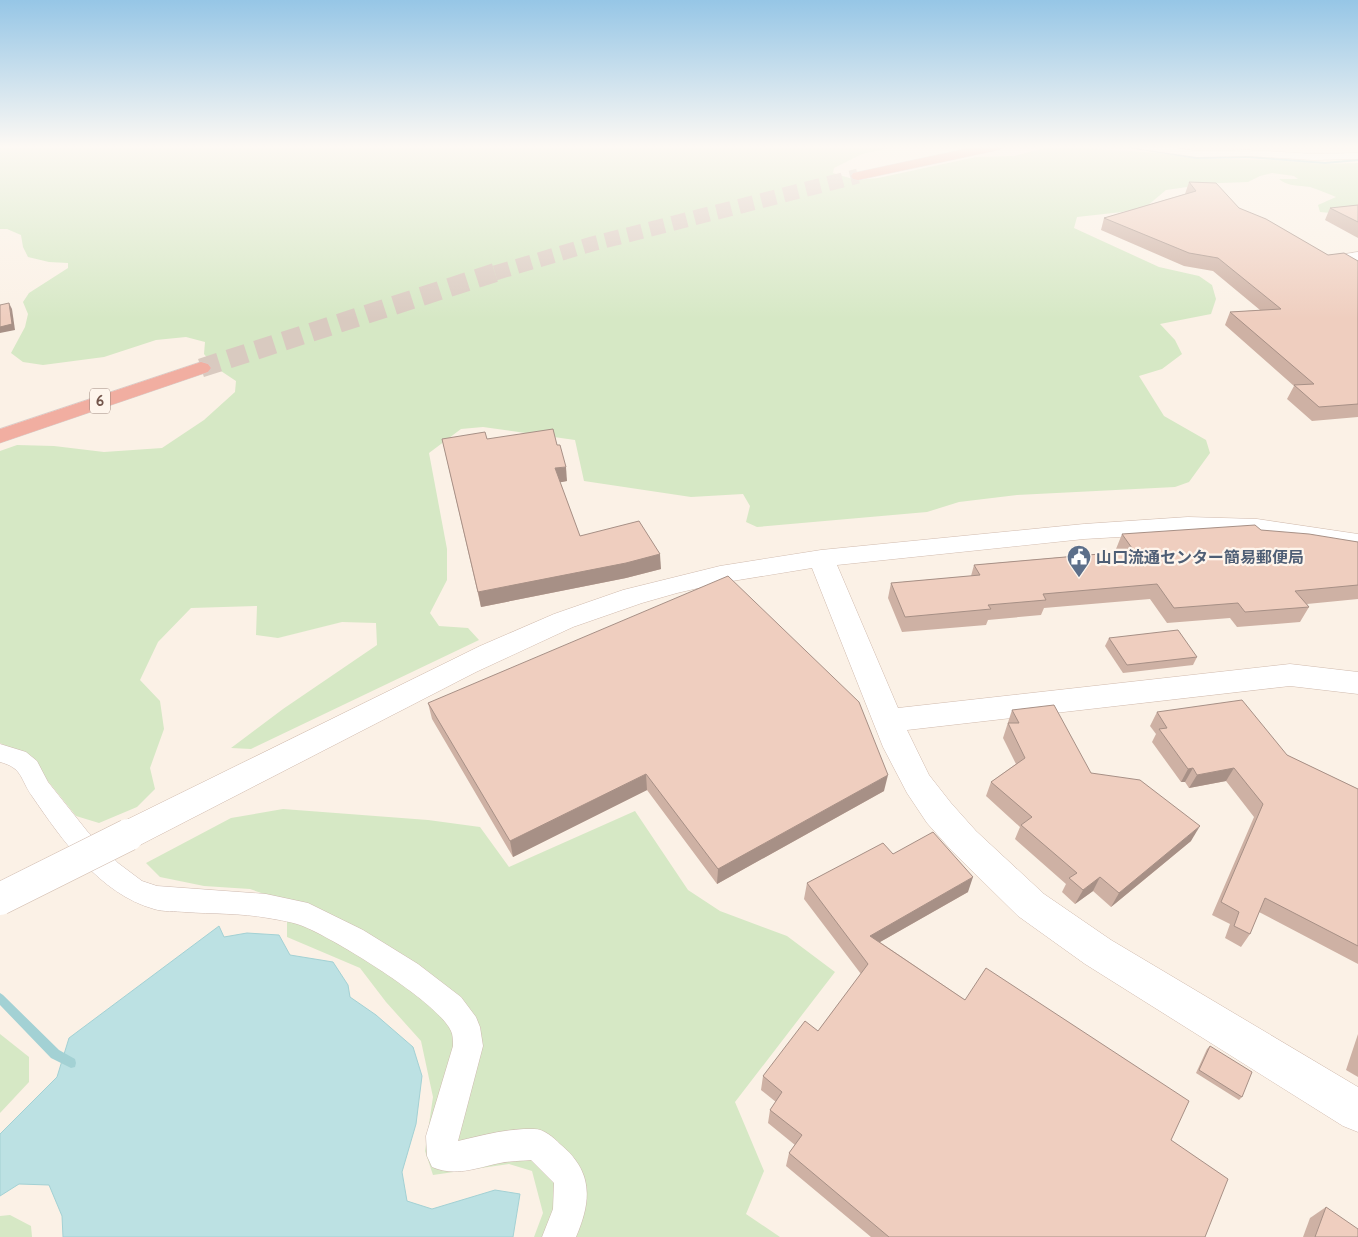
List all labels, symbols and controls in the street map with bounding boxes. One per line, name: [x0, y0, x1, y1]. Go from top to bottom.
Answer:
road number: 6: [90, 388, 110, 414]
public building icon: 山口流通センター簡易郵便局: [1066, 544, 1092, 578]
place label: 山口流通センター簡易郵便局: [1096, 548, 1304, 567]

